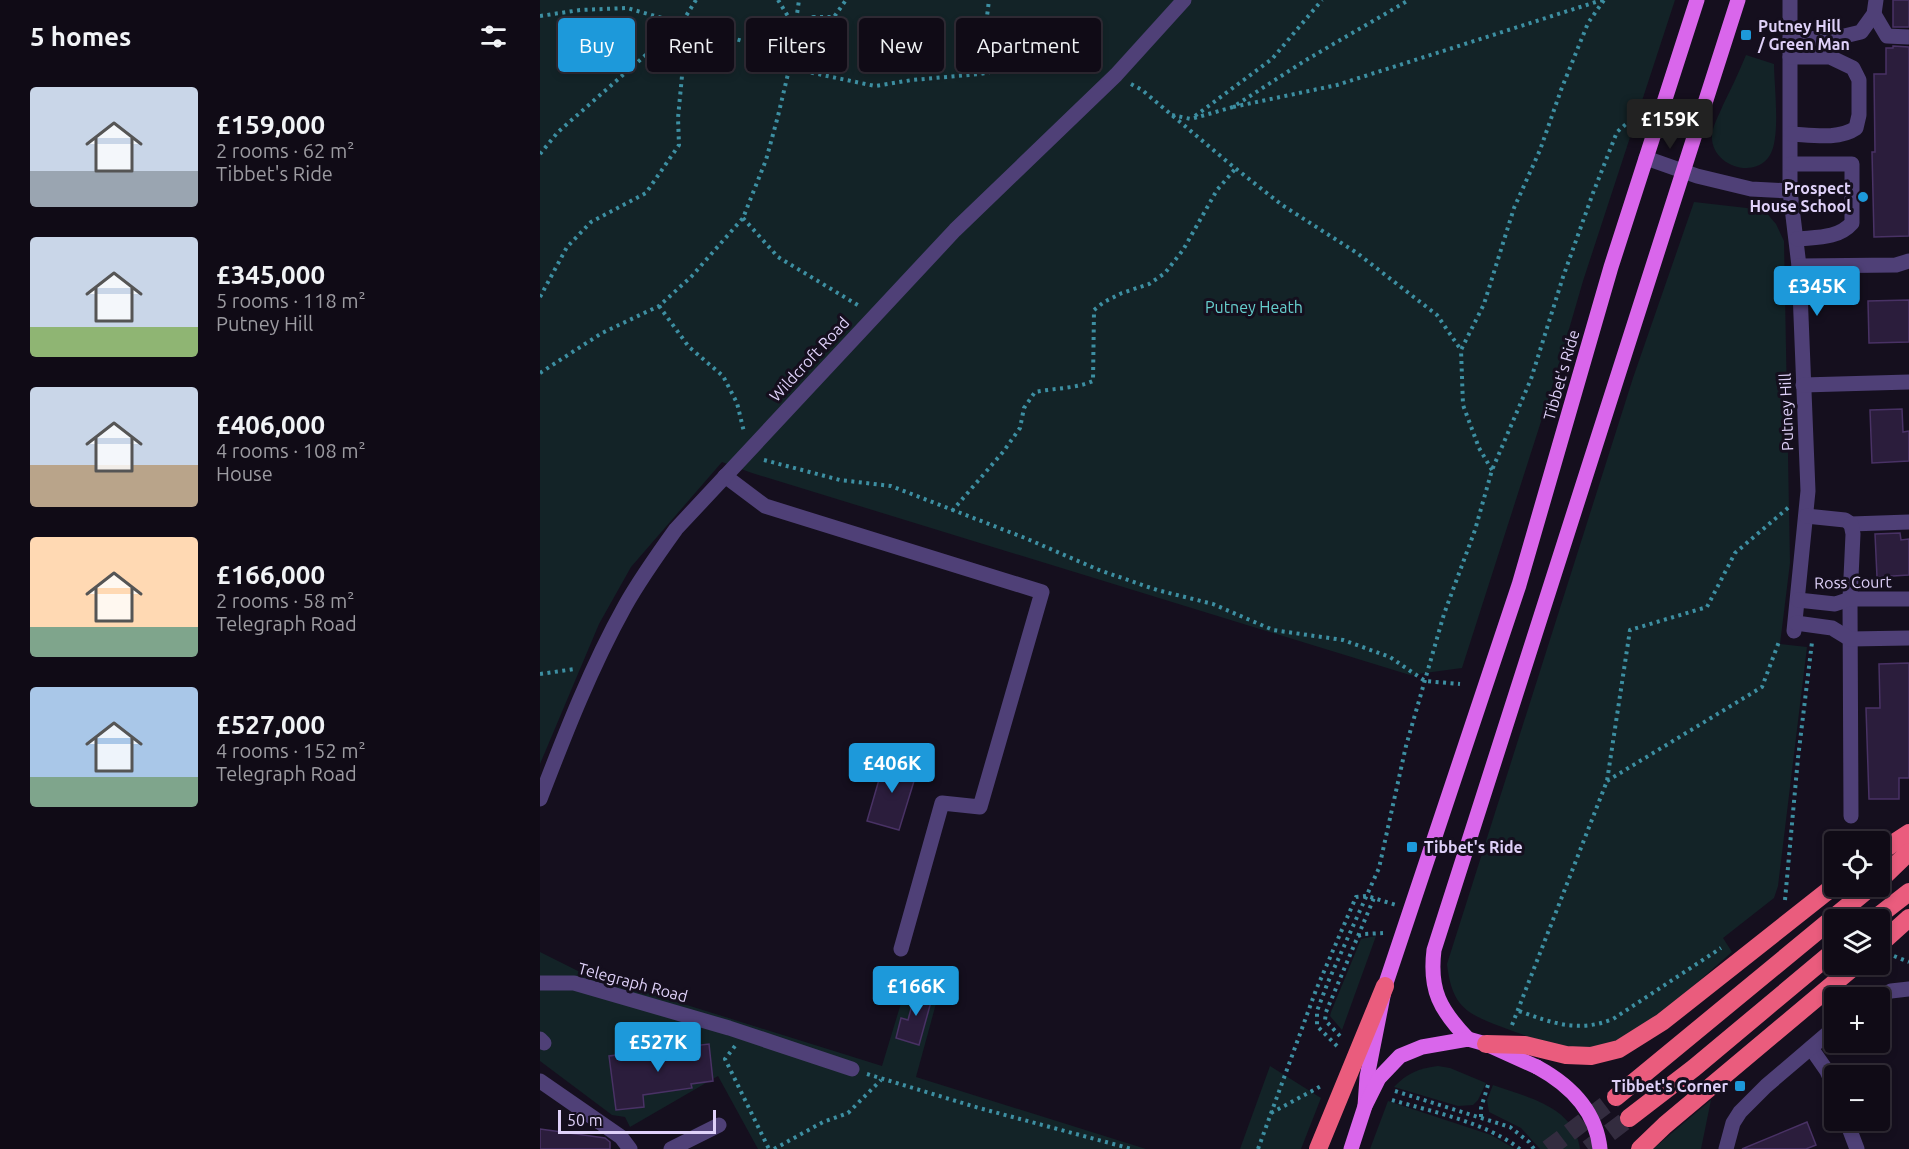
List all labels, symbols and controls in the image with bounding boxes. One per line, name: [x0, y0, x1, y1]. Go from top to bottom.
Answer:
place label: Putney Hill / Green Man: [1757, 17, 1850, 53]
chip: Buy: [558, 18, 635, 72]
chip: Rent: [647, 18, 734, 72]
chip: Filters: [746, 18, 847, 72]
chip: New: [859, 18, 944, 72]
chip: Apartment: [956, 18, 1101, 72]
icon: filters: [477, 20, 510, 53]
text: 5 homes: [30, 22, 131, 51]
marker: Putney Hill / Green Man: [1739, 28, 1753, 42]
pin: £159K: [1628, 99, 1712, 150]
text: £159K: [1641, 107, 1699, 130]
text: £159,000: [216, 110, 325, 139]
icon: home: [78, 111, 150, 183]
text: 2 rooms · 62 m²: [216, 139, 354, 162]
text: Tibbet's Ride: [216, 162, 333, 185]
place label: Prospect House School: [1749, 179, 1851, 215]
marker: Prospect House School: [1856, 190, 1870, 204]
text: £345,000: [216, 260, 325, 289]
icon: home: [78, 261, 150, 333]
pin: £345K: [1775, 266, 1859, 317]
text: £345K: [1788, 274, 1846, 297]
text: 5 rooms · 118 m²: [216, 289, 366, 312]
park label: Putney Heath: [1205, 298, 1303, 316]
text: Putney Hill: [216, 312, 313, 335]
street label: Wildcroft Road: [765, 313, 853, 405]
street label: Tibbet's Ride: [1539, 328, 1583, 422]
street label: Putney Hill: [1776, 373, 1796, 451]
text: £406,000: [216, 410, 325, 439]
icon: home: [78, 411, 150, 483]
text: 4 rooms · 108 m²: [216, 439, 366, 462]
text: House: [216, 462, 273, 485]
text: £166,000: [216, 560, 325, 589]
icon: home: [78, 561, 150, 633]
street label: Ross Court: [1814, 572, 1893, 592]
text: 2 rooms · 58 m²: [216, 589, 354, 612]
text: Telegraph Road: [216, 612, 357, 635]
text: £527,000: [216, 710, 325, 739]
icon: home: [78, 711, 150, 783]
text: 4 rooms · 152 m²: [216, 739, 366, 762]
pin: £406K: [850, 743, 934, 794]
text: £406K: [863, 751, 921, 774]
text: Telegraph Road: [216, 762, 357, 785]
map controls: [1824, 831, 1890, 1131]
button: locate: [1824, 831, 1890, 897]
place label: Tibbet's Ride: [1424, 838, 1523, 856]
marker: Tibbet's Ride: [1405, 840, 1419, 854]
button: layers: [1824, 909, 1890, 975]
street label: Telegraph Road: [576, 959, 690, 1005]
pin: £166K: [874, 966, 958, 1017]
text: £166K: [887, 974, 945, 997]
button: +: [1824, 987, 1890, 1053]
pin: £527K: [616, 1022, 700, 1073]
text: £527K: [629, 1030, 687, 1053]
button: −: [1824, 1065, 1890, 1131]
place label: Tibbet's Corner: [1612, 1077, 1728, 1095]
marker: Tibbet's Corner: [1733, 1079, 1747, 1093]
scale bar: [558, 1107, 716, 1134]
text: 50 m: [567, 1111, 603, 1129]

